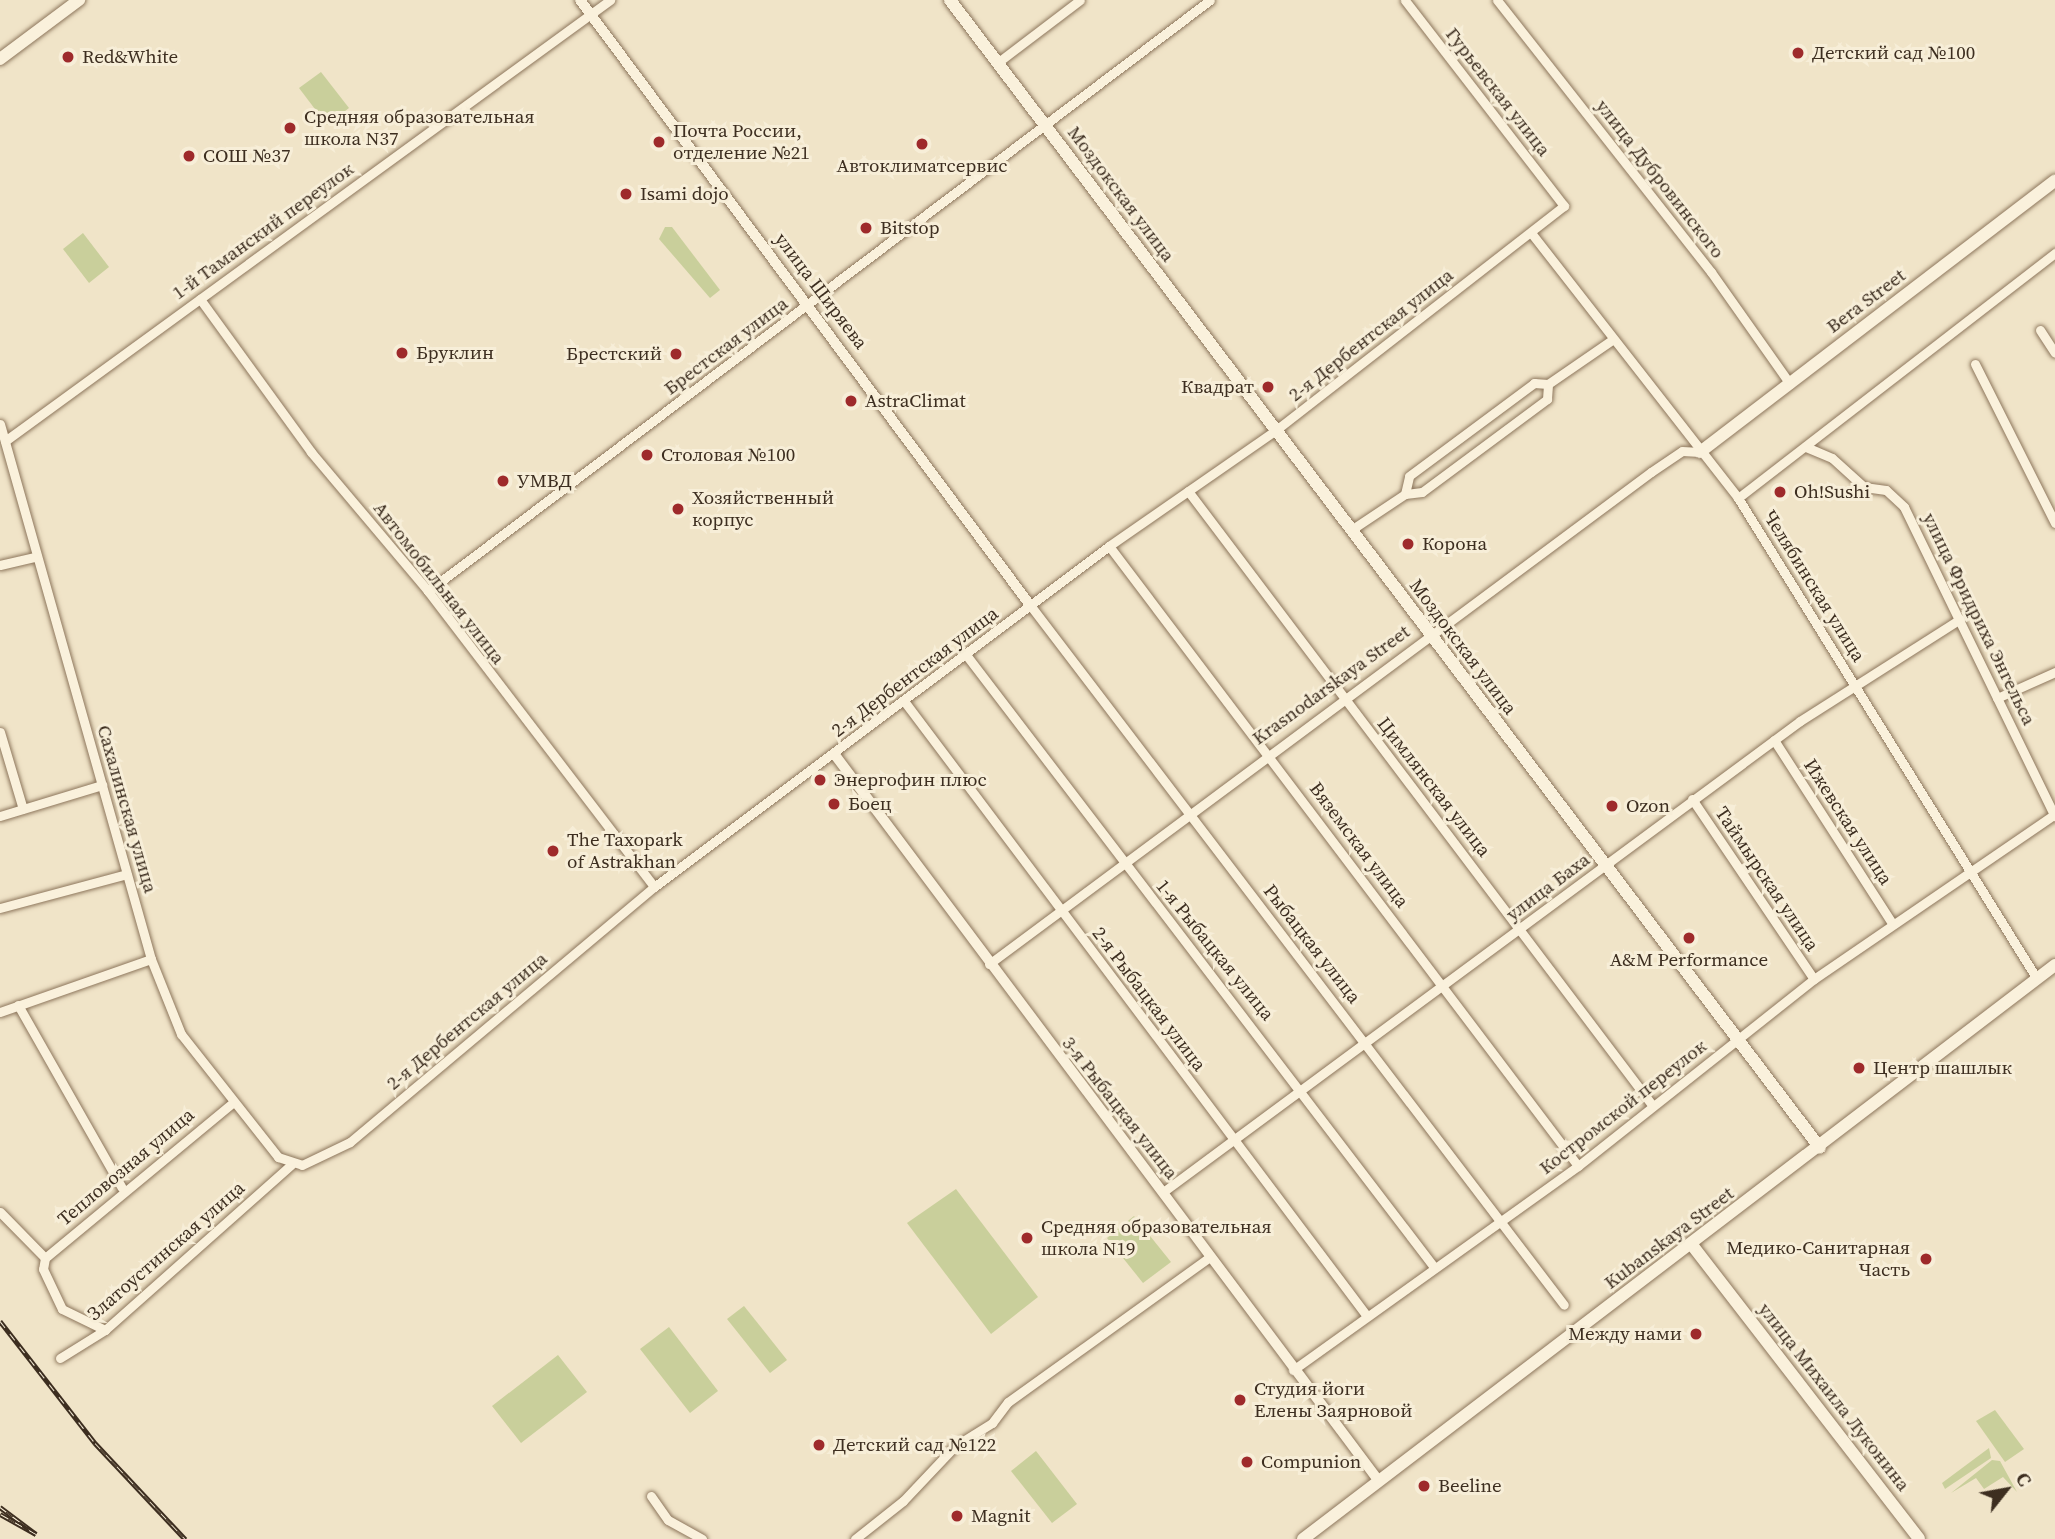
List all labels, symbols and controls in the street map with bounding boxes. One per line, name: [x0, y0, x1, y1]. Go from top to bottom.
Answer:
street label: Гурьевская улица: [1441, 23, 1555, 161]
place label: Детский сад №100: [1812, 42, 1975, 64]
marker: Детский сад №100: [1790, 45, 1806, 61]
place label: Red&White: [82, 46, 178, 68]
marker: Red&White: [60, 49, 76, 65]
street label: улица Дубровинского: [1591, 95, 1729, 263]
place label: Средняя образовательная школа N37: [304, 106, 535, 150]
marker: Средняя образовательная школа N37: [282, 120, 298, 136]
place label: Почта России, отделение №21: [673, 120, 810, 164]
street label: Моздокская улица: [1063, 122, 1179, 266]
marker: Почта России, отделение №21: [651, 134, 667, 150]
marker: Автоклиматсервис: [914, 136, 930, 152]
place label: СОШ №37: [203, 145, 290, 167]
marker: СОШ №37: [181, 148, 197, 164]
place label: Автоклиматсервис: [836, 155, 1008, 177]
street label: 1-й Таманский переулок: [168, 157, 358, 305]
place label: Isami dojo: [640, 183, 729, 205]
marker: Isami dojo: [618, 186, 634, 202]
place label: Bitstop: [880, 217, 940, 239]
marker: Bitstop: [858, 220, 874, 236]
street label: улица Ширяева: [770, 228, 872, 354]
street label: 2-я Дербентская улица: [1284, 264, 1458, 406]
street label: Bera Street: [1822, 264, 1910, 338]
street label: Брестская улица: [660, 292, 792, 400]
place label: Бруклин: [416, 342, 494, 364]
place label: Брестский: [566, 343, 662, 365]
marker: Бруклин: [394, 345, 410, 361]
marker: Брестский: [668, 346, 684, 362]
place label: Квадрат: [1181, 376, 1254, 398]
marker: Квадрат: [1260, 379, 1276, 395]
place label: AstraClimat: [865, 390, 966, 412]
marker: AstraClimat: [843, 393, 859, 409]
place label: Столовая №100: [661, 444, 795, 466]
marker: Столовая №100: [639, 447, 655, 463]
place label: УМВД: [517, 470, 572, 492]
marker: УМВД: [495, 473, 511, 489]
place label: Oh!Sushi: [1794, 481, 1870, 503]
marker: Oh!Sushi: [1772, 484, 1788, 500]
place label: Хозяйственный корпус: [692, 487, 834, 531]
street label: Автомобильная улица: [368, 497, 510, 669]
marker: Хозяйственный корпус: [670, 501, 686, 517]
street label: Челябинская улица: [1758, 506, 1870, 666]
street label: улица Фридриха Энгельса: [1918, 509, 2040, 729]
place label: Корона: [1422, 533, 1487, 555]
marker: Корона: [1400, 536, 1416, 552]
street label: Моздокская улица: [1405, 575, 1521, 719]
street label: 2-я Дербентская улица: [827, 602, 1003, 742]
street label: Krasnodarskaya Street: [1248, 620, 1414, 750]
street label: Цимлянская улица: [1372, 713, 1496, 861]
street label: Сахалинская улица: [92, 723, 162, 895]
street label: Ижевская улица: [1799, 755, 1897, 889]
place label: Энергофин плюс: [834, 769, 987, 791]
marker: Энергофин плюс: [812, 772, 828, 788]
street label: Вяземская улица: [1304, 778, 1414, 912]
place label: Боец: [848, 793, 892, 815]
place label: Ozon: [1626, 795, 1670, 817]
marker: Боец: [826, 796, 842, 812]
marker: Ozon: [1604, 798, 1620, 814]
street label: Таймырская улица: [1710, 803, 1824, 955]
place label: The Taxopark of Astrakhan: [567, 829, 683, 873]
marker: The Taxopark of Astrakhan: [545, 843, 561, 859]
street label: улица Баха: [1502, 848, 1594, 926]
street label: 1-я Рыбацкая улица: [1151, 875, 1279, 1025]
street label: Рыбацкая улица: [1258, 880, 1366, 1008]
street label: 2-я Рыбацкая улица: [1087, 922, 1211, 1076]
marker: A&M Performance: [1681, 930, 1697, 946]
street label: 2-я Дербентская улица: [382, 947, 552, 1095]
place label: A&M Performance: [1610, 949, 1768, 971]
street label: 3-я Рыбацкая улица: [1057, 1032, 1183, 1184]
street label: Костромской переулок: [1535, 1035, 1711, 1179]
place label: Центр шашлык: [1873, 1057, 2012, 1079]
marker: Центр шашлык: [1851, 1060, 1867, 1076]
street label: Тепловозная улица: [53, 1103, 199, 1231]
street label: Златоустинская улица: [83, 1177, 249, 1325]
street label: Kubanskaya Street: [1600, 1182, 1738, 1294]
place label: Средняя образовательная школа N19: [1041, 1216, 1272, 1260]
marker: Средняя образовательная школа N19: [1019, 1230, 1035, 1246]
place label: Медико-Санитарная Часть: [1726, 1237, 1910, 1281]
marker: Медико-Санитарная Часть: [1916, 1249, 1936, 1269]
street label: улица Михаила Луконина: [1753, 1298, 1915, 1496]
place label: Между нами: [1568, 1323, 1682, 1345]
marker: Между нами: [1688, 1326, 1704, 1342]
place label: Студия йоги Елены Заярновой: [1254, 1378, 1413, 1422]
marker: Студия йоги Елены Заярновой: [1232, 1392, 1248, 1408]
place label: Детский сад №122: [833, 1434, 996, 1456]
marker: Детский сад №122: [811, 1437, 827, 1453]
place label: Compunion: [1261, 1451, 1361, 1473]
marker: Compunion: [1239, 1454, 1255, 1470]
north arrow: [1971, 1455, 2041, 1525]
text: С: [2010, 1467, 2038, 1491]
place label: Beeline: [1438, 1475, 1502, 1497]
marker: Beeline: [1416, 1478, 1432, 1494]
place label: Magnit: [971, 1505, 1030, 1527]
marker: Magnit: [949, 1508, 965, 1524]

